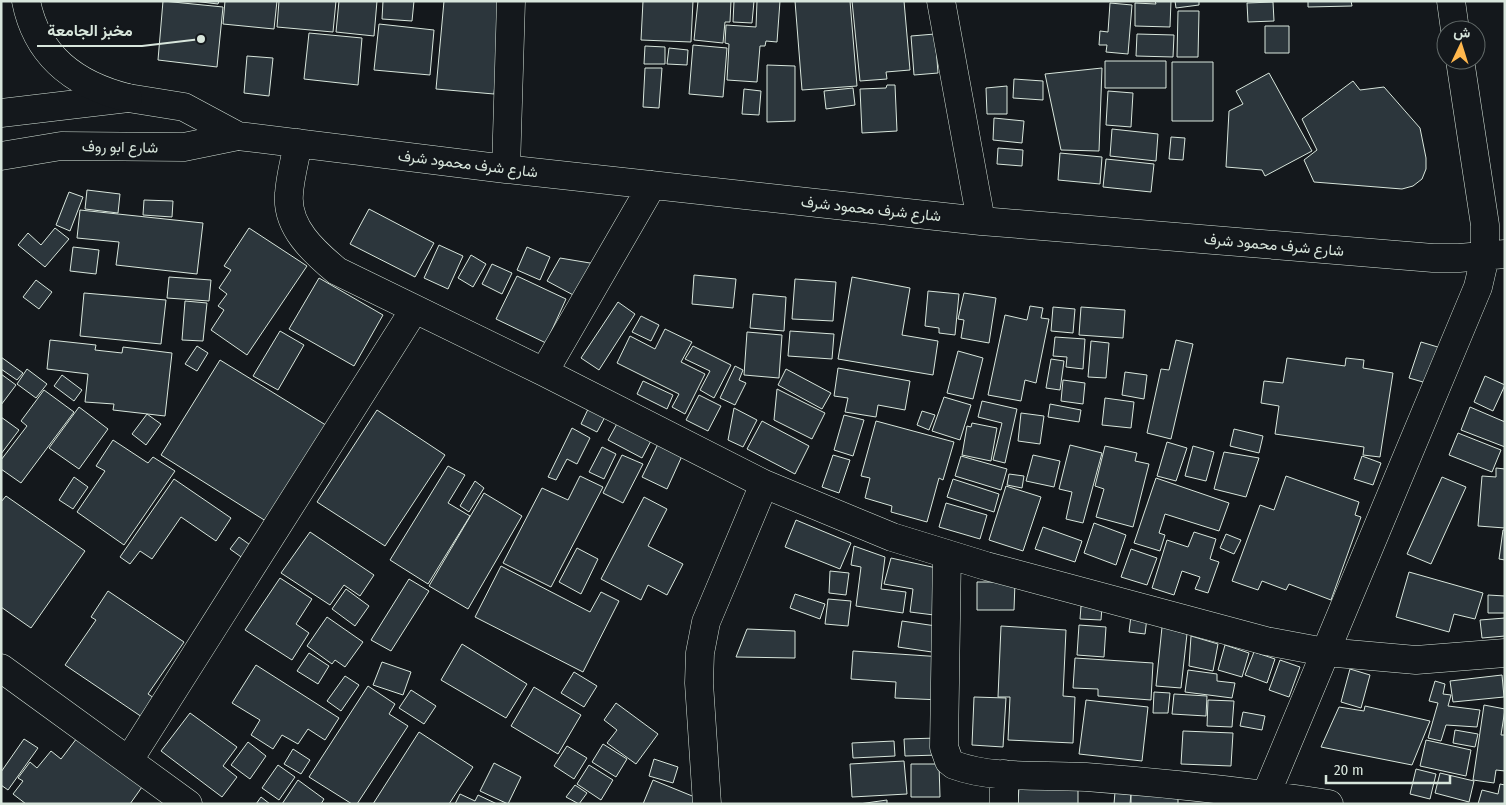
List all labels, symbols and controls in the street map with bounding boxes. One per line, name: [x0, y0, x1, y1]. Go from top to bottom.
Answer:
callout: مخبز الجامعة: [37, 15, 142, 46]
north arrow: [1436, 20, 1486, 70]
text: مخبز الجامعة: [47, 21, 133, 41]
text: ش: [1453, 23, 1471, 42]
street label: شارع ابو روف: [82, 137, 159, 159]
street label: شارع شرف محمود شرف: [397, 146, 539, 184]
street label: شارع شرف محمود شرف: [800, 193, 942, 227]
street label: شارع شرف محمود شرف: [1203, 230, 1345, 262]
scale bar: [1326, 752, 1450, 784]
text: 20 m: [1334, 761, 1364, 779]

